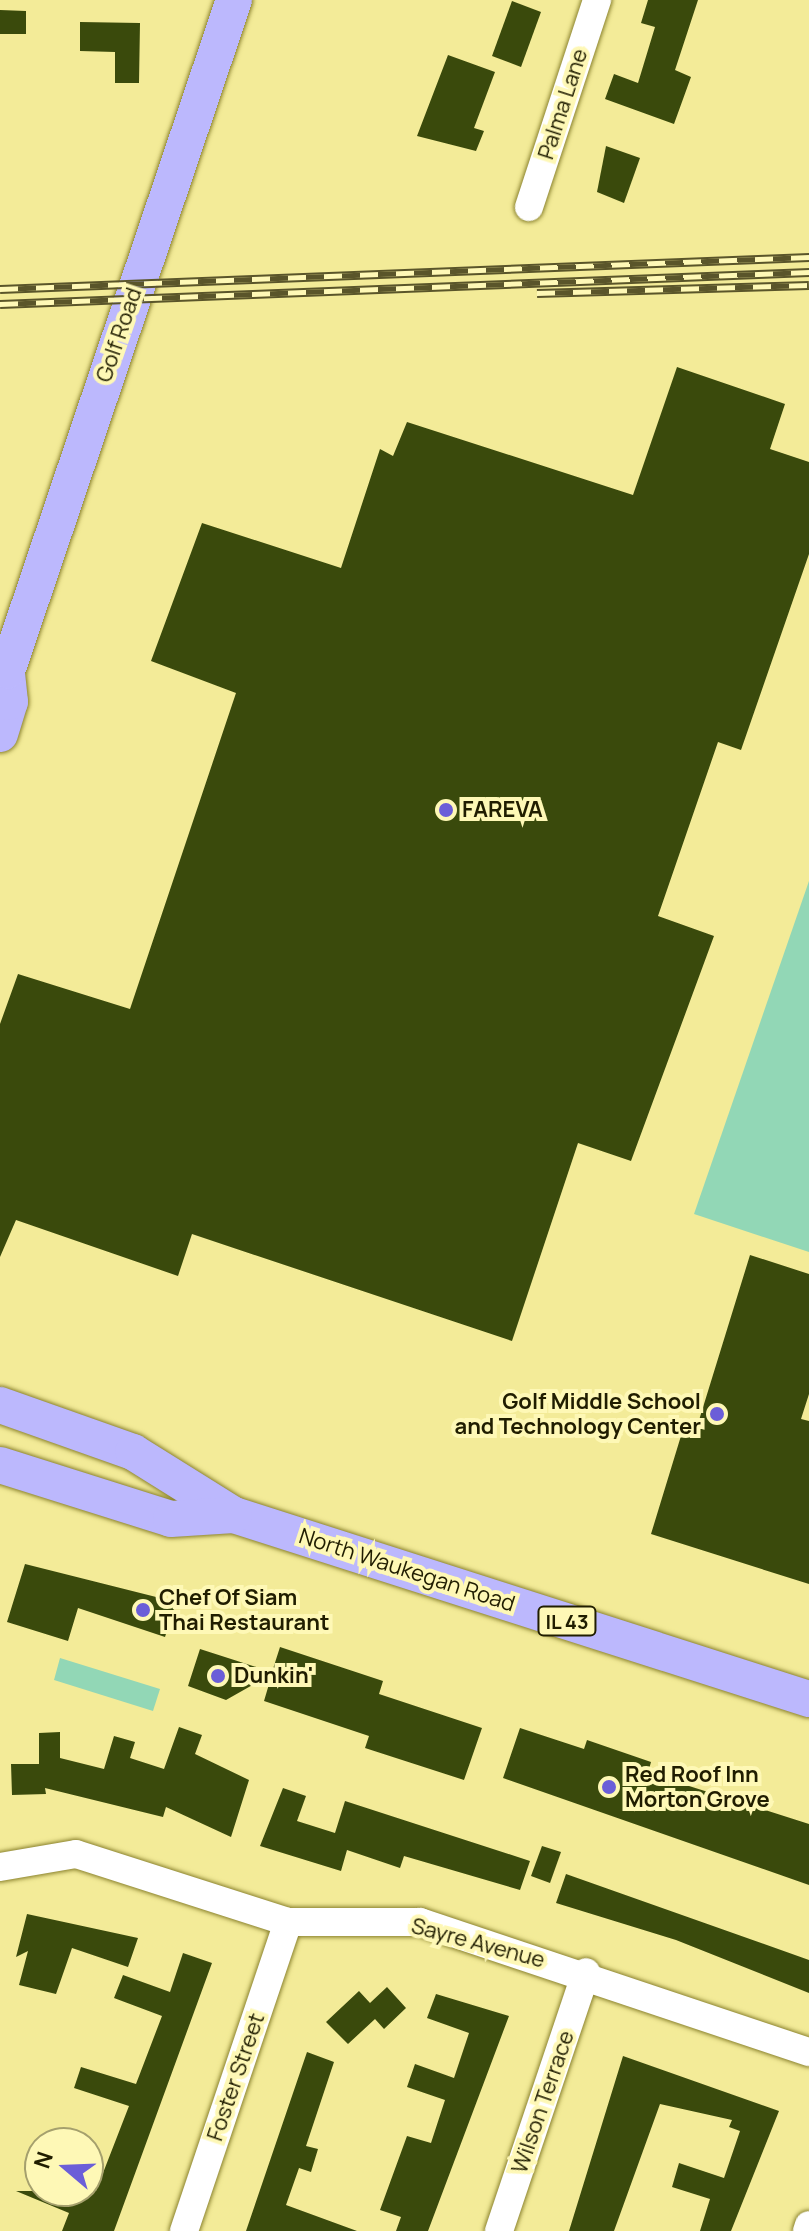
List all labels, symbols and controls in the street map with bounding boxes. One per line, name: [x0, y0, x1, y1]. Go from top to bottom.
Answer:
street label: Palma Lane: [533, 45, 593, 163]
street label: Golf Road: [91, 284, 147, 386]
place label: FAREVA: [462, 797, 543, 823]
marker: FAREVA: [437, 801, 455, 819]
place label: Golf Middle School and Technology Center: [454, 1388, 701, 1440]
marker: Golf Middle School and Technology Center: [708, 1405, 726, 1423]
street label: North Waukegan Road: [296, 1523, 518, 1617]
place label: Chef Of Siam Thai Restaurant: [159, 1584, 329, 1636]
marker: Chef Of Siam Thai Restaurant: [134, 1601, 152, 1619]
road number: IL 43: [535, 1605, 599, 1637]
place label: Dunkin': [234, 1663, 314, 1689]
marker: Dunkin': [209, 1667, 227, 1685]
place label: Red Roof Inn Morton Grove: [625, 1761, 770, 1812]
marker: Red Roof Inn Morton Grove: [600, 1778, 618, 1796]
street label: Sayre Avenue: [408, 1913, 548, 1973]
street label: Foster Street: [202, 2010, 270, 2144]
street label: Wilson Terrace: [506, 2027, 580, 2177]
north arrow: [24, 2127, 104, 2207]
text: N: [26, 2147, 60, 2172]

